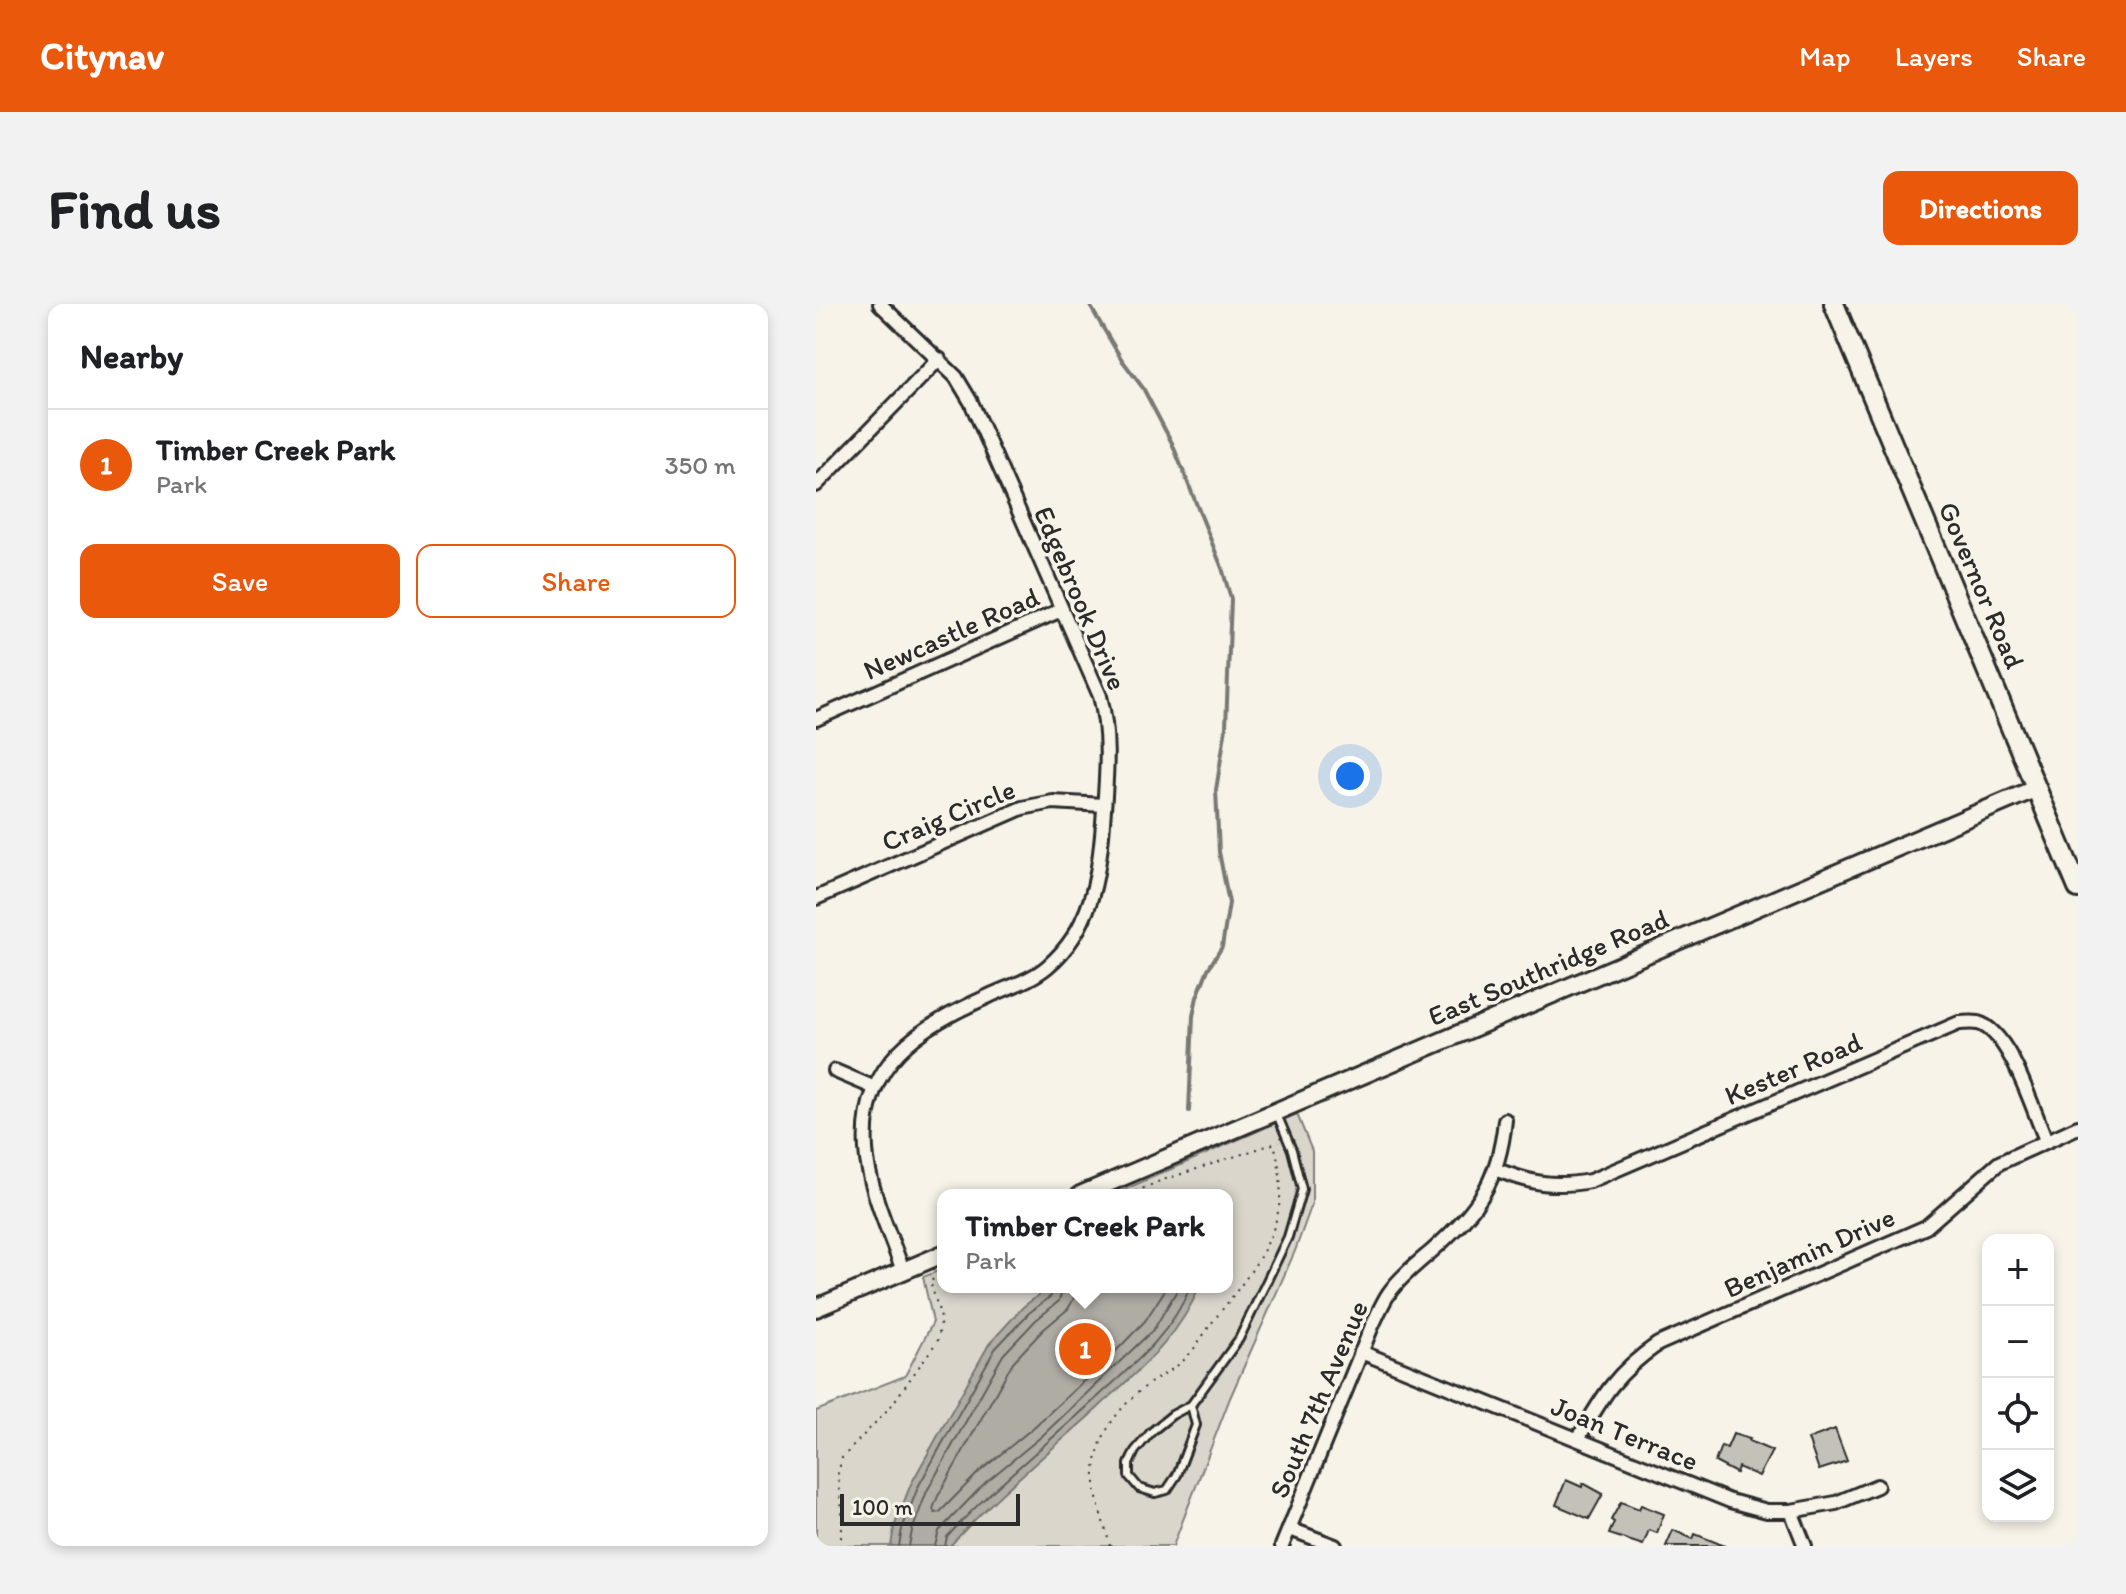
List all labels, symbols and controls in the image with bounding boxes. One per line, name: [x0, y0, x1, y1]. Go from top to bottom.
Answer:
text: Citynav: [40, 33, 164, 79]
text: Map: [1799, 39, 1851, 73]
text: Layers: [1895, 39, 1973, 73]
text: Share: [2017, 39, 2086, 73]
button: Directions: [1883, 171, 2078, 245]
text: Find us: [48, 175, 221, 242]
text: Nearby: [80, 336, 183, 377]
text: Timber Creek Park: [156, 431, 395, 468]
text: 1: [100, 449, 112, 481]
text: 350 m: [664, 449, 736, 481]
text: Park: [156, 468, 207, 500]
street label: Governor Road: [1932, 497, 2032, 673]
street label: Edgebrook Drive: [1027, 501, 1135, 695]
button: Save: [80, 544, 400, 618]
button: Share: [416, 544, 736, 618]
street label: Newcastle Road: [858, 579, 1044, 687]
your location: [1330, 756, 1370, 796]
street label: Craig Circle: [876, 772, 1020, 858]
street label: East Southridge Road: [1423, 901, 1673, 1033]
street label: Kester Road: [1719, 1024, 1867, 1112]
popup: [937, 1189, 1233, 1293]
street label: Benjamin Drive: [1718, 1199, 1900, 1305]
text: Timber Creek Park: [965, 1207, 1205, 1244]
map controls: [1982, 1234, 2054, 1522]
button: +: [1982, 1234, 2054, 1306]
text: Park: [965, 1244, 1017, 1276]
street label: South 7th Avenue: [1261, 1295, 1375, 1503]
button: −: [1982, 1306, 2054, 1378]
pin: 1: [1059, 1319, 1111, 1379]
button: locate: [1982, 1378, 2054, 1450]
street label: Joan Terrace: [1547, 1388, 1703, 1478]
button: layers: [1982, 1450, 2054, 1522]
scale bar: [840, 1490, 1020, 1526]
text: 100 m: [852, 1494, 913, 1521]

